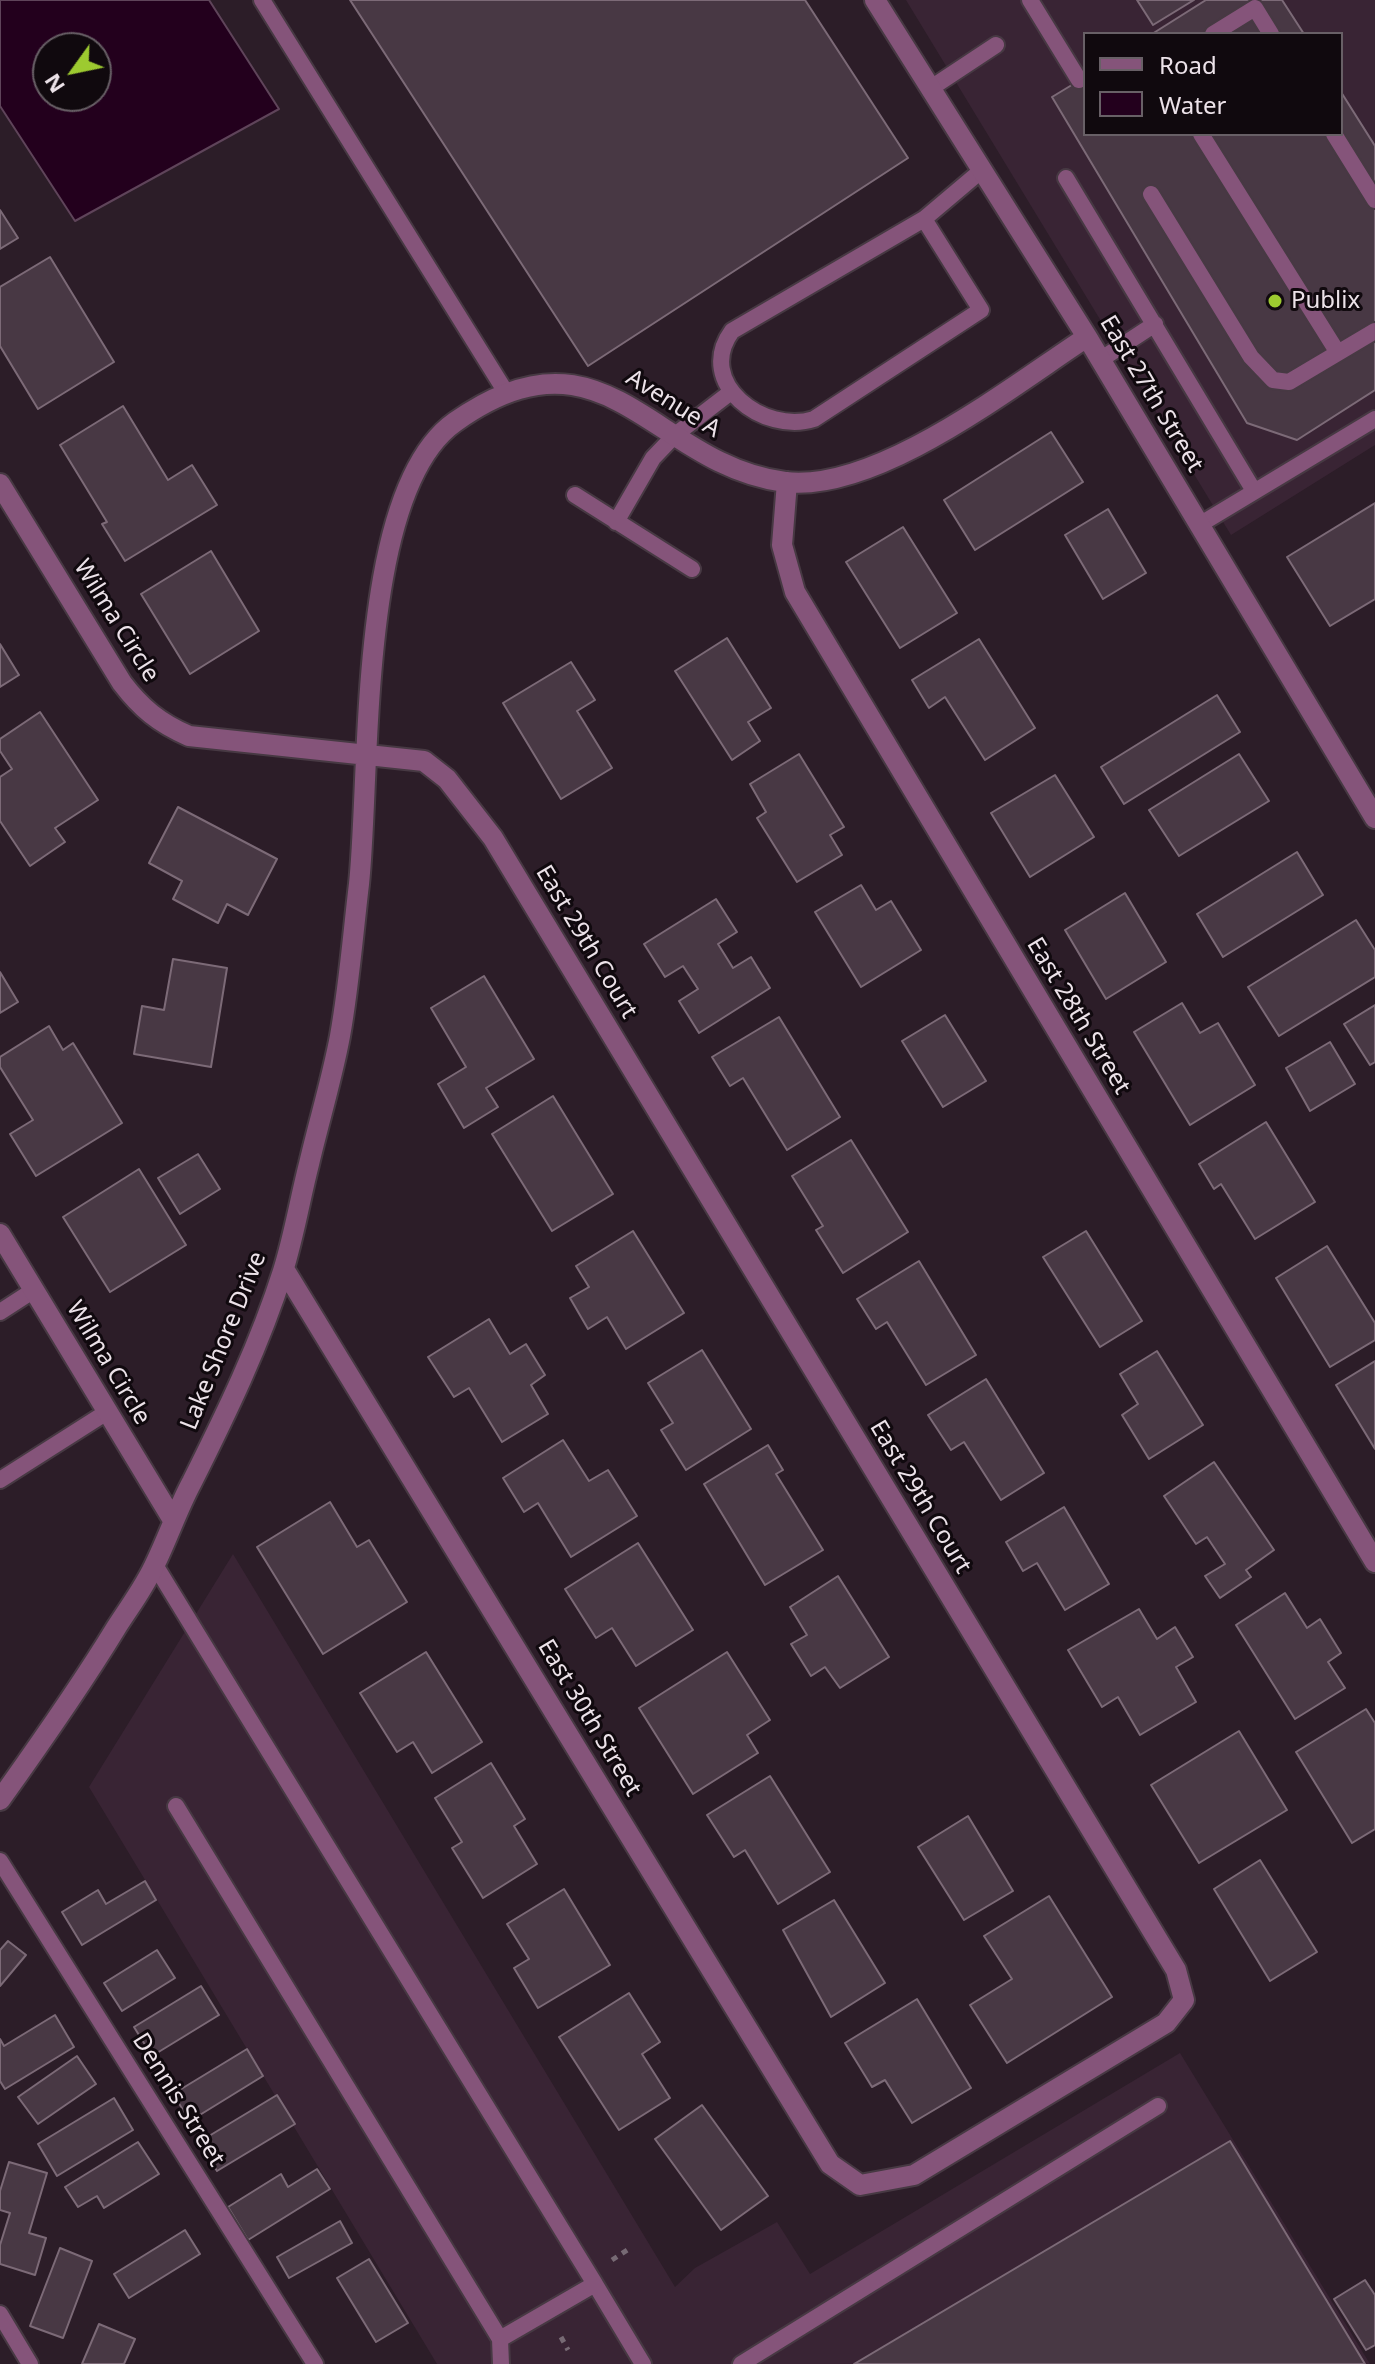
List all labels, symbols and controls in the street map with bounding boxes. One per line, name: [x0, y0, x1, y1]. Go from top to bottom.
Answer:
north arrow: [32, 32, 112, 112]
legend: [1083, 32, 1343, 136]
text: Road: [1159, 48, 1217, 81]
text: N: [36, 68, 71, 100]
text: Water: [1159, 88, 1226, 121]
place label: Publix: [1291, 287, 1360, 315]
marker: Publix: [1266, 292, 1284, 310]
street label: East 27th Street: [1093, 311, 1209, 477]
street label: Avenue A: [620, 364, 726, 444]
street label: Wilma Circle: [67, 554, 165, 688]
street label: East 29th Court: [529, 860, 643, 1024]
street label: East 28th Street: [1020, 933, 1136, 1099]
street label: Lake Shore Drive: [175, 1248, 273, 1434]
street label: Wilma Circle: [60, 1296, 156, 1430]
street label: East 29th Court: [863, 1415, 977, 1579]
street label: East 30th Street: [531, 1635, 647, 1801]
street label: Dennis Street: [126, 2028, 230, 2172]

